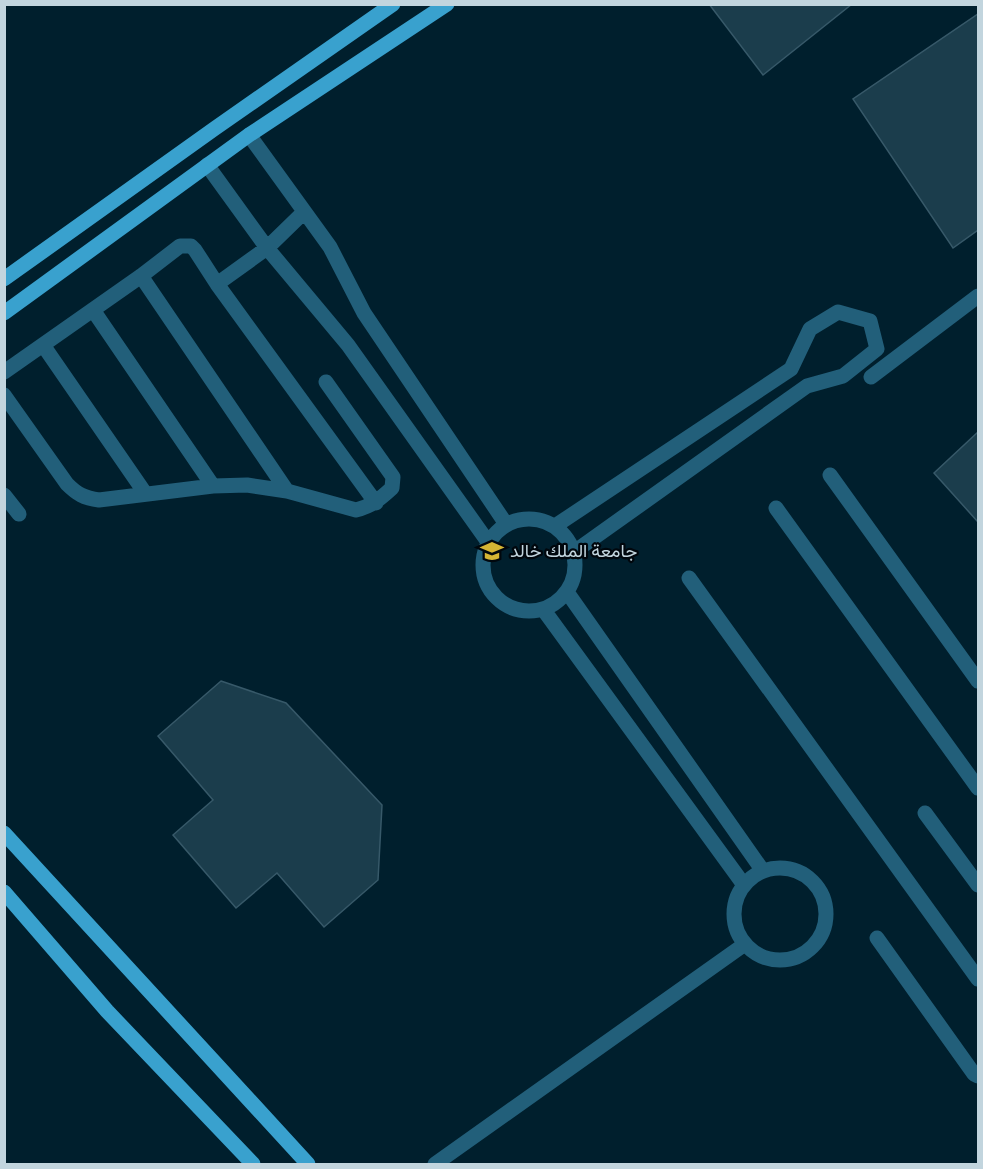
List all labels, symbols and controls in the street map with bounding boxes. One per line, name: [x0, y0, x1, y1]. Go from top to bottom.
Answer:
school or university icon: جامعة الملك خالد: [479, 538, 505, 564]
place label: جامعة الملك خالد: [510, 540, 637, 562]

